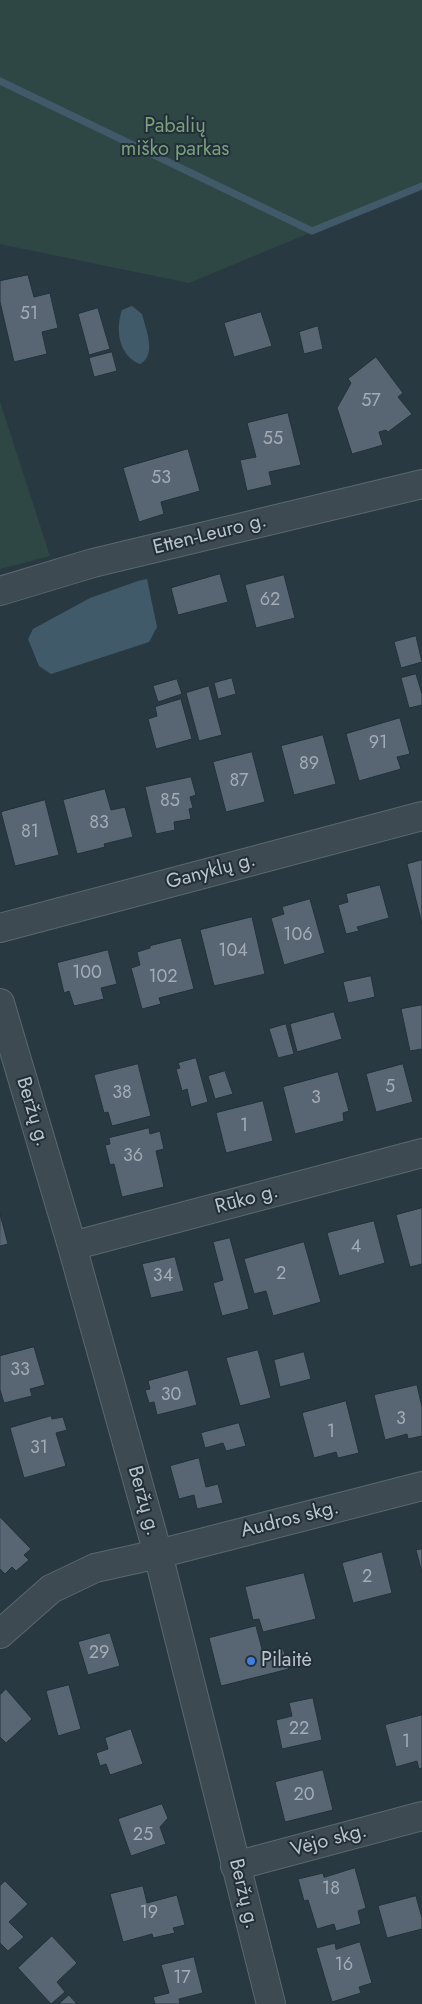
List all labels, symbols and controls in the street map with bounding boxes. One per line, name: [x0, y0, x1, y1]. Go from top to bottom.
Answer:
park label: Pabalių miško parkas: [121, 115, 229, 162]
house number: 51: [20, 304, 38, 326]
house number: 57: [361, 391, 381, 413]
house number: 55: [263, 429, 283, 451]
house number: 53: [151, 468, 171, 490]
street label: Etten-Leuro g.: [151, 509, 269, 561]
house number: 62: [260, 590, 280, 612]
house number: 91: [369, 733, 387, 755]
house number: 89: [299, 754, 319, 776]
house number: 87: [229, 771, 249, 793]
house number: 85: [160, 791, 180, 813]
house number: 83: [89, 813, 109, 835]
house number: 81: [21, 822, 39, 844]
street label: Ganyklų g.: [164, 849, 258, 895]
house number: 106: [283, 925, 313, 947]
house number: 104: [218, 941, 248, 963]
house number: 100: [72, 963, 102, 985]
house number: 102: [148, 967, 178, 989]
street label: Beržų g.: [10, 1074, 54, 1150]
house number: 5: [385, 1077, 395, 1099]
house number: 38: [112, 1083, 132, 1105]
house number: 3: [311, 1088, 321, 1110]
house number: 1: [240, 1116, 248, 1138]
house number: 36: [123, 1146, 143, 1168]
street label: Rūko g.: [213, 1180, 281, 1220]
house number: 4: [351, 1237, 361, 1259]
house number: 2: [276, 1264, 286, 1286]
house number: 34: [153, 1266, 173, 1288]
house number: 33: [10, 1360, 30, 1382]
house number: 30: [161, 1385, 181, 1407]
house number: 3: [396, 1409, 406, 1431]
house number: 1: [327, 1422, 335, 1444]
house number: 31: [30, 1438, 48, 1460]
street label: Beržų g.: [122, 1463, 164, 1539]
street label: Audros skg.: [238, 1496, 342, 1544]
house number: 2: [362, 1567, 372, 1589]
house number: 29: [89, 1643, 109, 1665]
place label: Pilaitė: [261, 1649, 312, 1673]
marker: Pilaitė: [245, 1655, 257, 1667]
house number: 22: [289, 1719, 309, 1741]
house number: 1: [402, 1732, 410, 1754]
house number: 20: [293, 1785, 315, 1807]
street label: Vėjo skg.: [288, 1819, 370, 1863]
house number: 25: [133, 1825, 153, 1847]
street label: Beržų g.: [223, 1856, 263, 1932]
house number: 18: [322, 1879, 340, 1901]
house number: 19: [140, 1903, 158, 1925]
house number: 16: [335, 1955, 353, 1977]
house number: 17: [173, 1968, 191, 1990]

